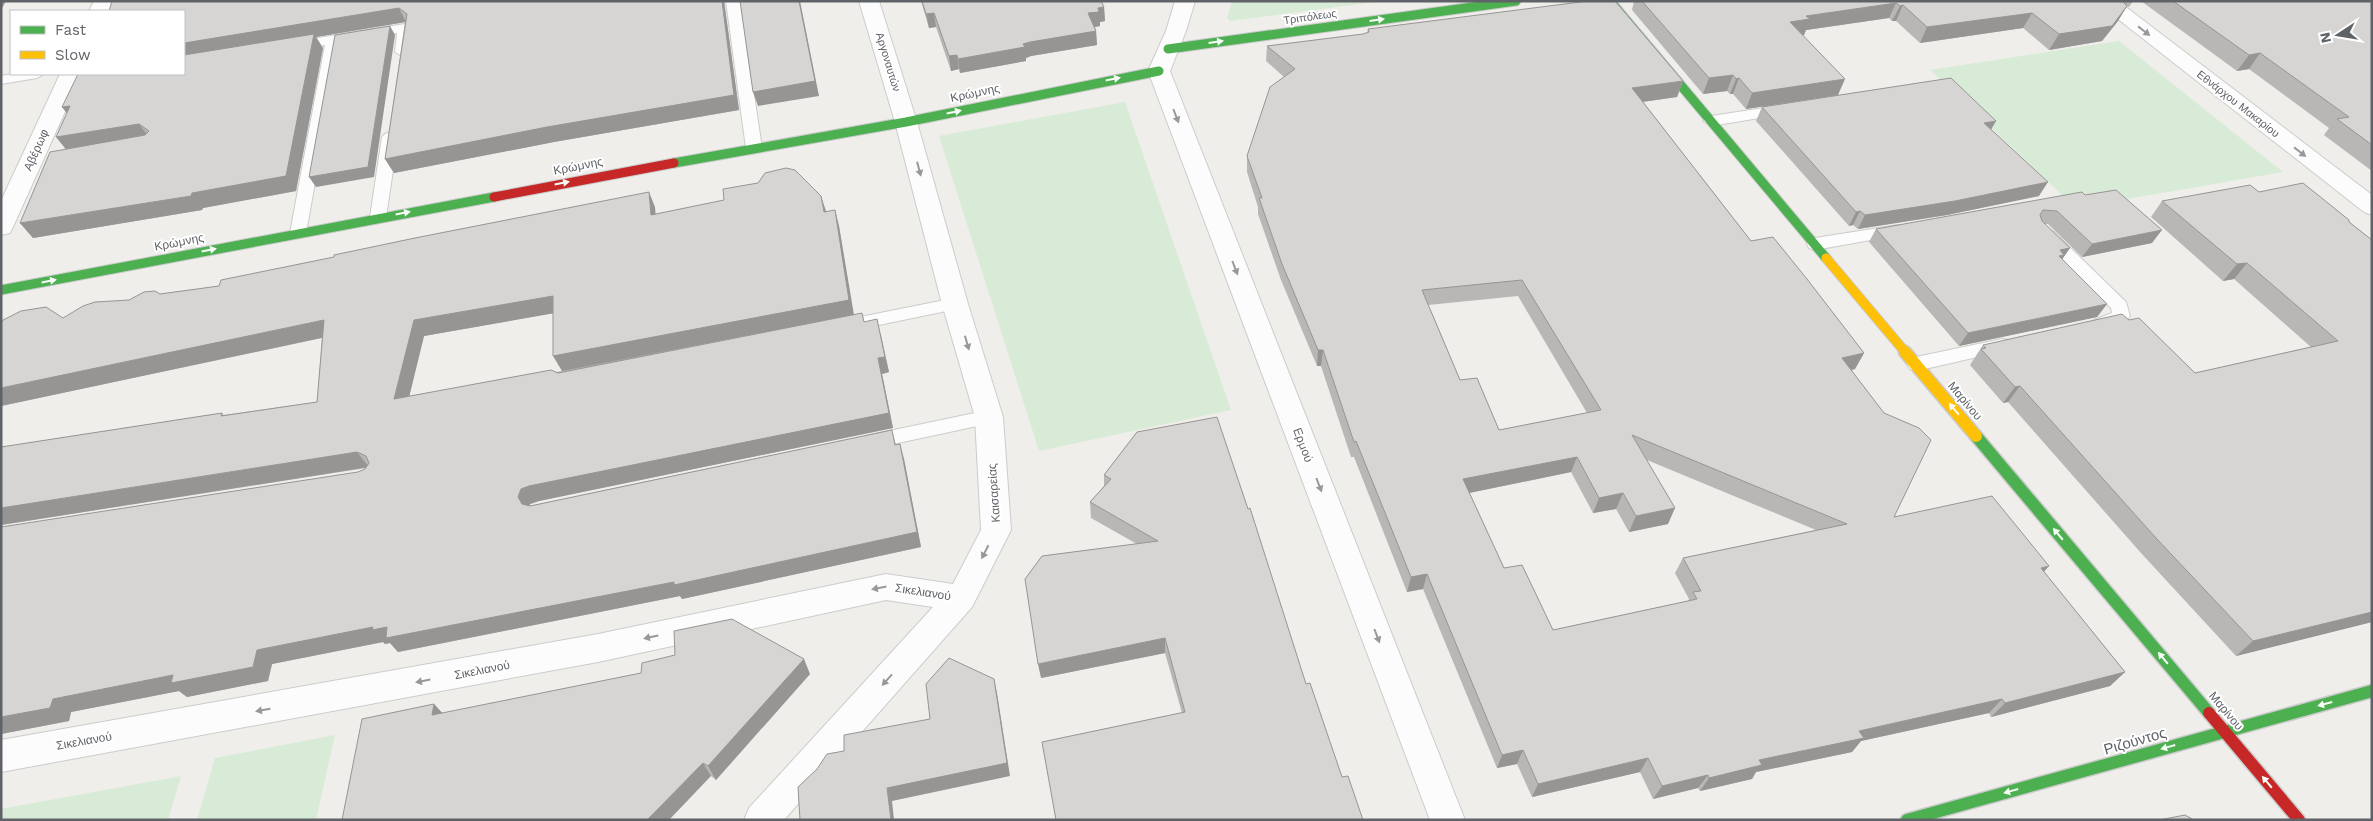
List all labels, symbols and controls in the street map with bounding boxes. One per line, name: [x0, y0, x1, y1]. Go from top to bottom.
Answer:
street label: Τριπόλεως: [1282, 7, 1338, 27]
legend: [10, 10, 185, 75]
north arrow: [2313, 10, 2363, 60]
one-way arrow: [1370, 16, 1386, 24]
text: Fast: [55, 21, 87, 39]
one-way arrow: [2137, 26, 2151, 36]
street label: Αργοναυτών: [873, 31, 903, 94]
text: N: [2316, 31, 2334, 44]
one-way arrow: [1209, 38, 1225, 46]
text: Slow: [55, 46, 91, 64]
street label: Εθνάρχου Μακαρίου: [2194, 68, 2282, 140]
one-way arrow: [1105, 75, 1121, 83]
street label: Κρώμνης: [949, 81, 1001, 105]
one-way arrow: [946, 108, 961, 116]
one-way arrow: [1173, 109, 1181, 123]
street label: Αβέρωφ: [21, 127, 51, 173]
one-way arrow: [2293, 146, 2306, 157]
street label: Κρώμνης: [552, 154, 604, 178]
one-way arrow: [915, 162, 923, 177]
one-way arrow: [555, 179, 571, 187]
one-way arrow: [395, 209, 410, 217]
street label: Κρώμνης: [153, 230, 205, 254]
one-way arrow: [201, 246, 216, 254]
one-way arrow: [1231, 261, 1239, 276]
one-way arrow: [42, 277, 57, 285]
one-way arrow: [963, 336, 971, 351]
street label: Μαρίνου: [1945, 379, 1985, 423]
one-way arrow: [1948, 403, 1959, 416]
street label: Ερμού: [1290, 426, 1316, 464]
street label: Καισαρείας: [985, 463, 1003, 523]
one-way arrow: [1315, 477, 1323, 492]
one-way arrow: [2053, 527, 2064, 540]
one-way arrow: [981, 545, 989, 559]
street label: Σικελιανού: [894, 581, 952, 603]
one-way arrow: [870, 585, 886, 593]
one-way arrow: [1373, 629, 1381, 644]
one-way arrow: [644, 633, 659, 641]
one-way arrow: [2158, 652, 2169, 664]
street label: Σικελιανού: [453, 658, 511, 682]
one-way arrow: [882, 674, 893, 686]
one-way arrow: [415, 677, 431, 685]
street label: Μαρίνου: [2206, 689, 2246, 733]
one-way arrow: [2317, 700, 2332, 708]
one-way arrow: [255, 706, 271, 714]
street label: Ριζούντος: [2102, 723, 2168, 759]
street label: Σικελιανού: [55, 729, 113, 753]
one-way arrow: [2160, 743, 2176, 751]
one-way arrow: [2262, 776, 2273, 789]
one-way arrow: [2004, 787, 2019, 795]

